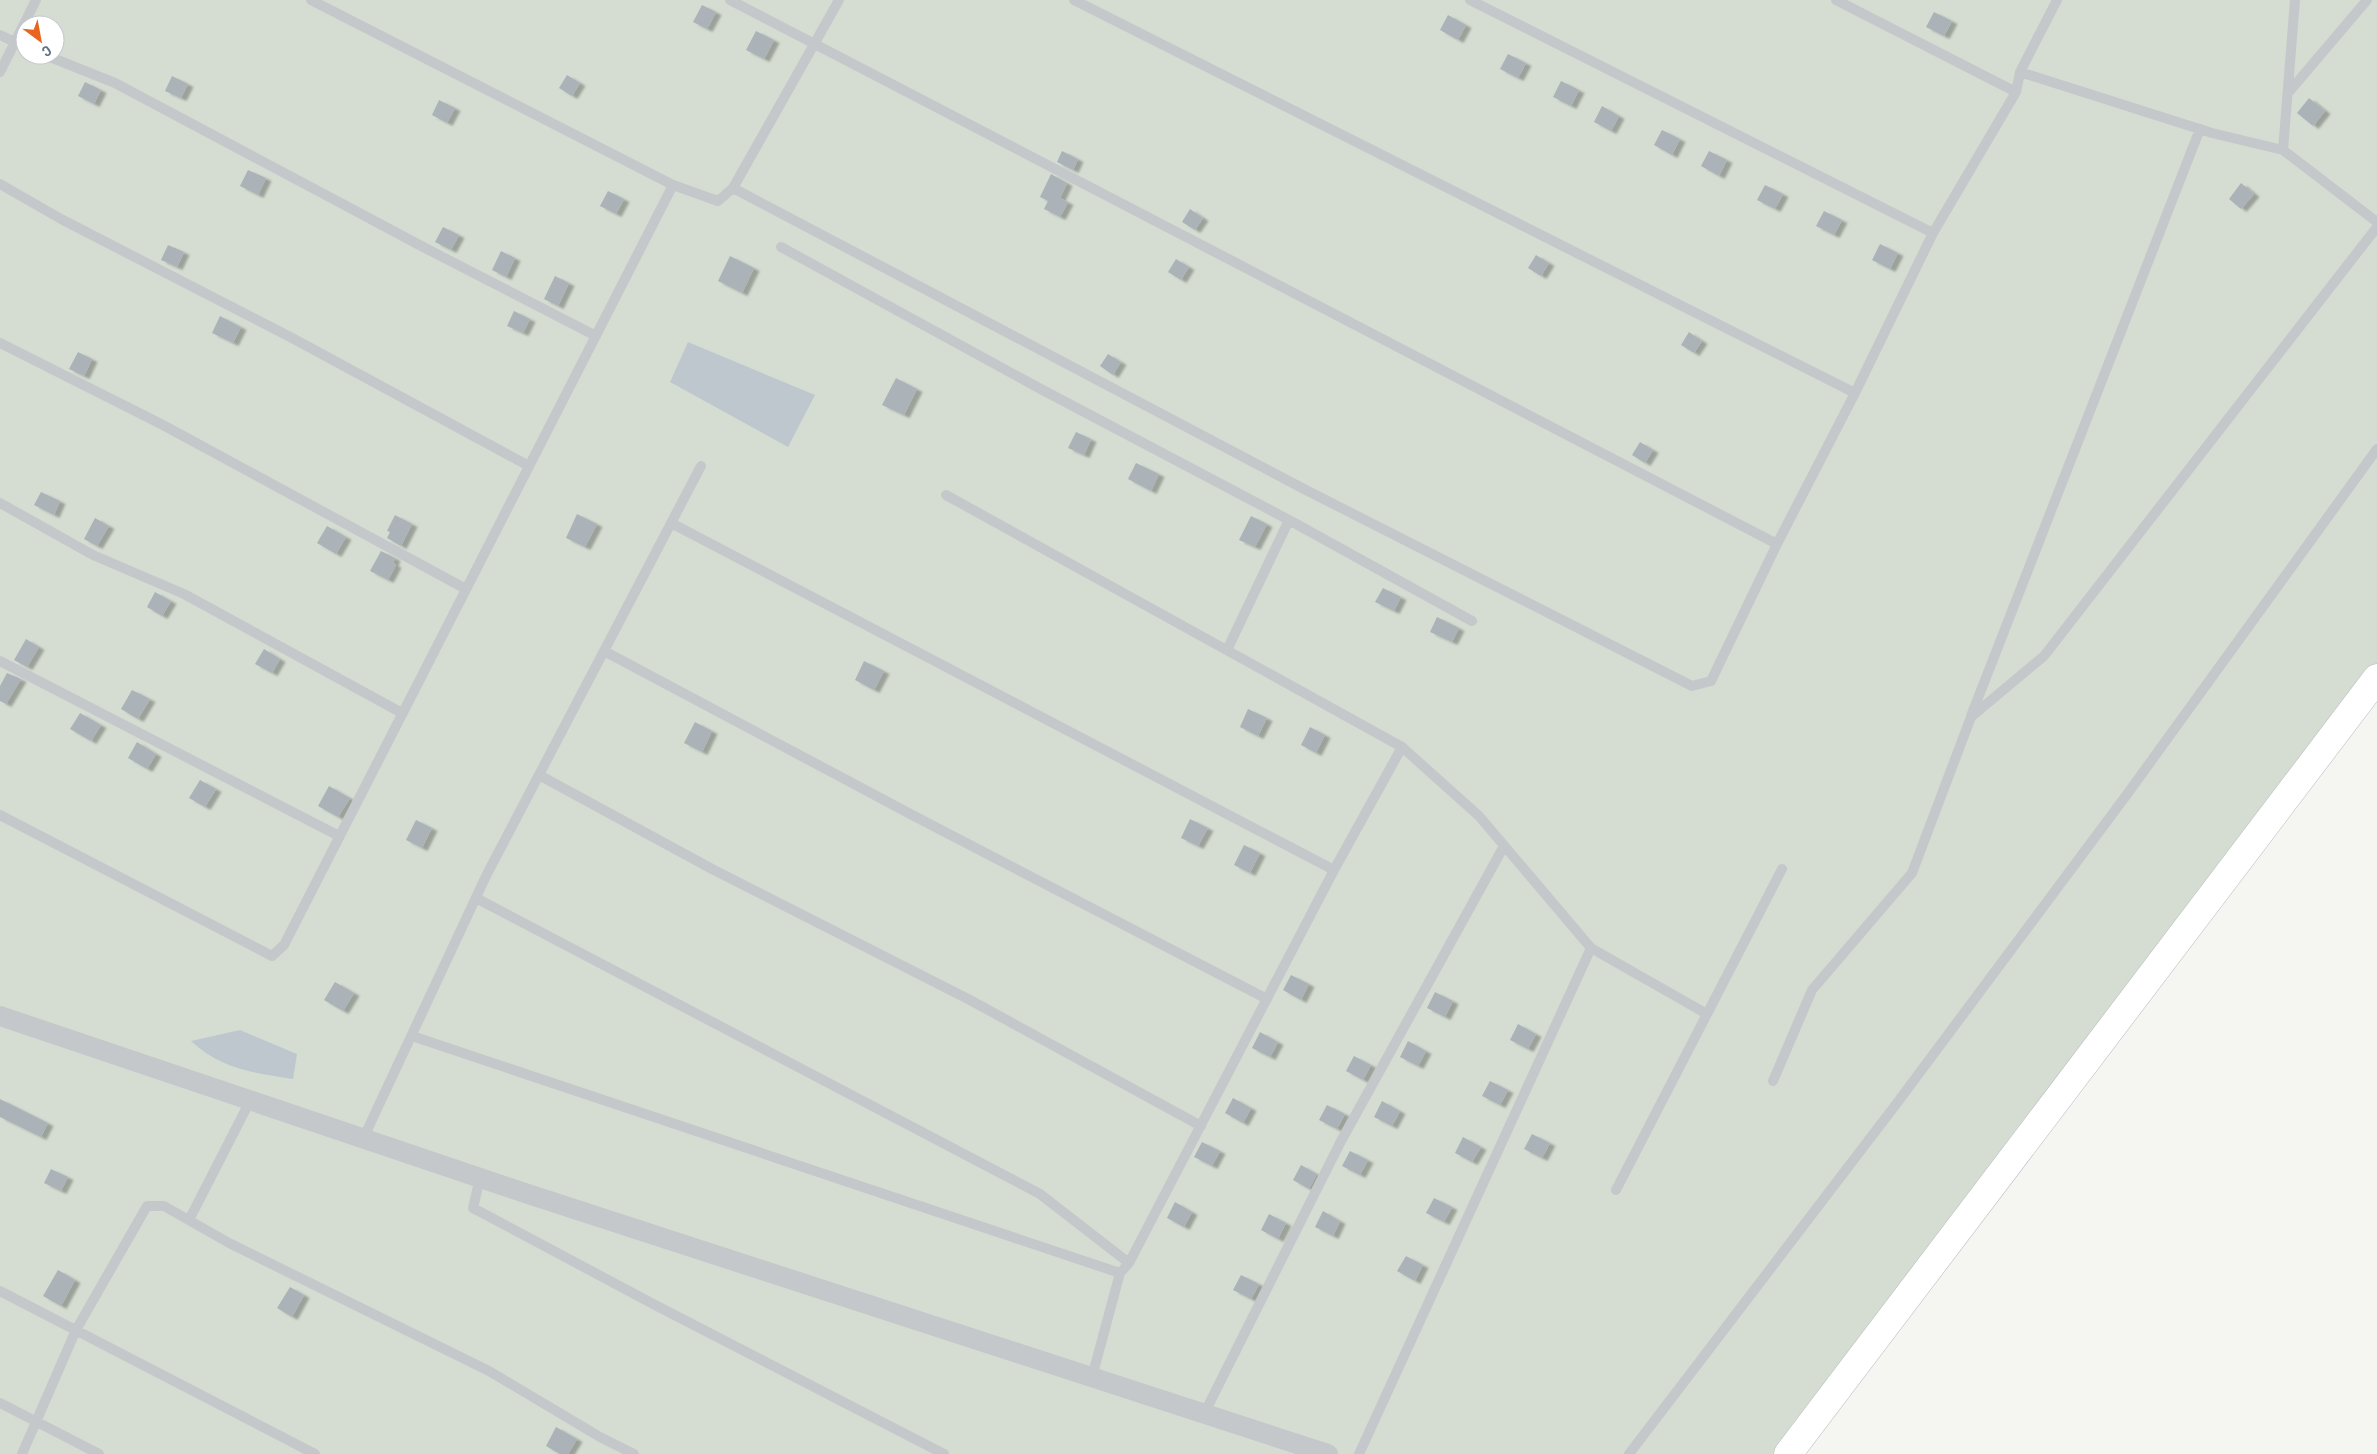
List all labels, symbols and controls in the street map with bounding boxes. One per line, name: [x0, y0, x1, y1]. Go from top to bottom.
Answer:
north arrow: [15, 15, 65, 65]
text: С: [39, 42, 55, 60]

